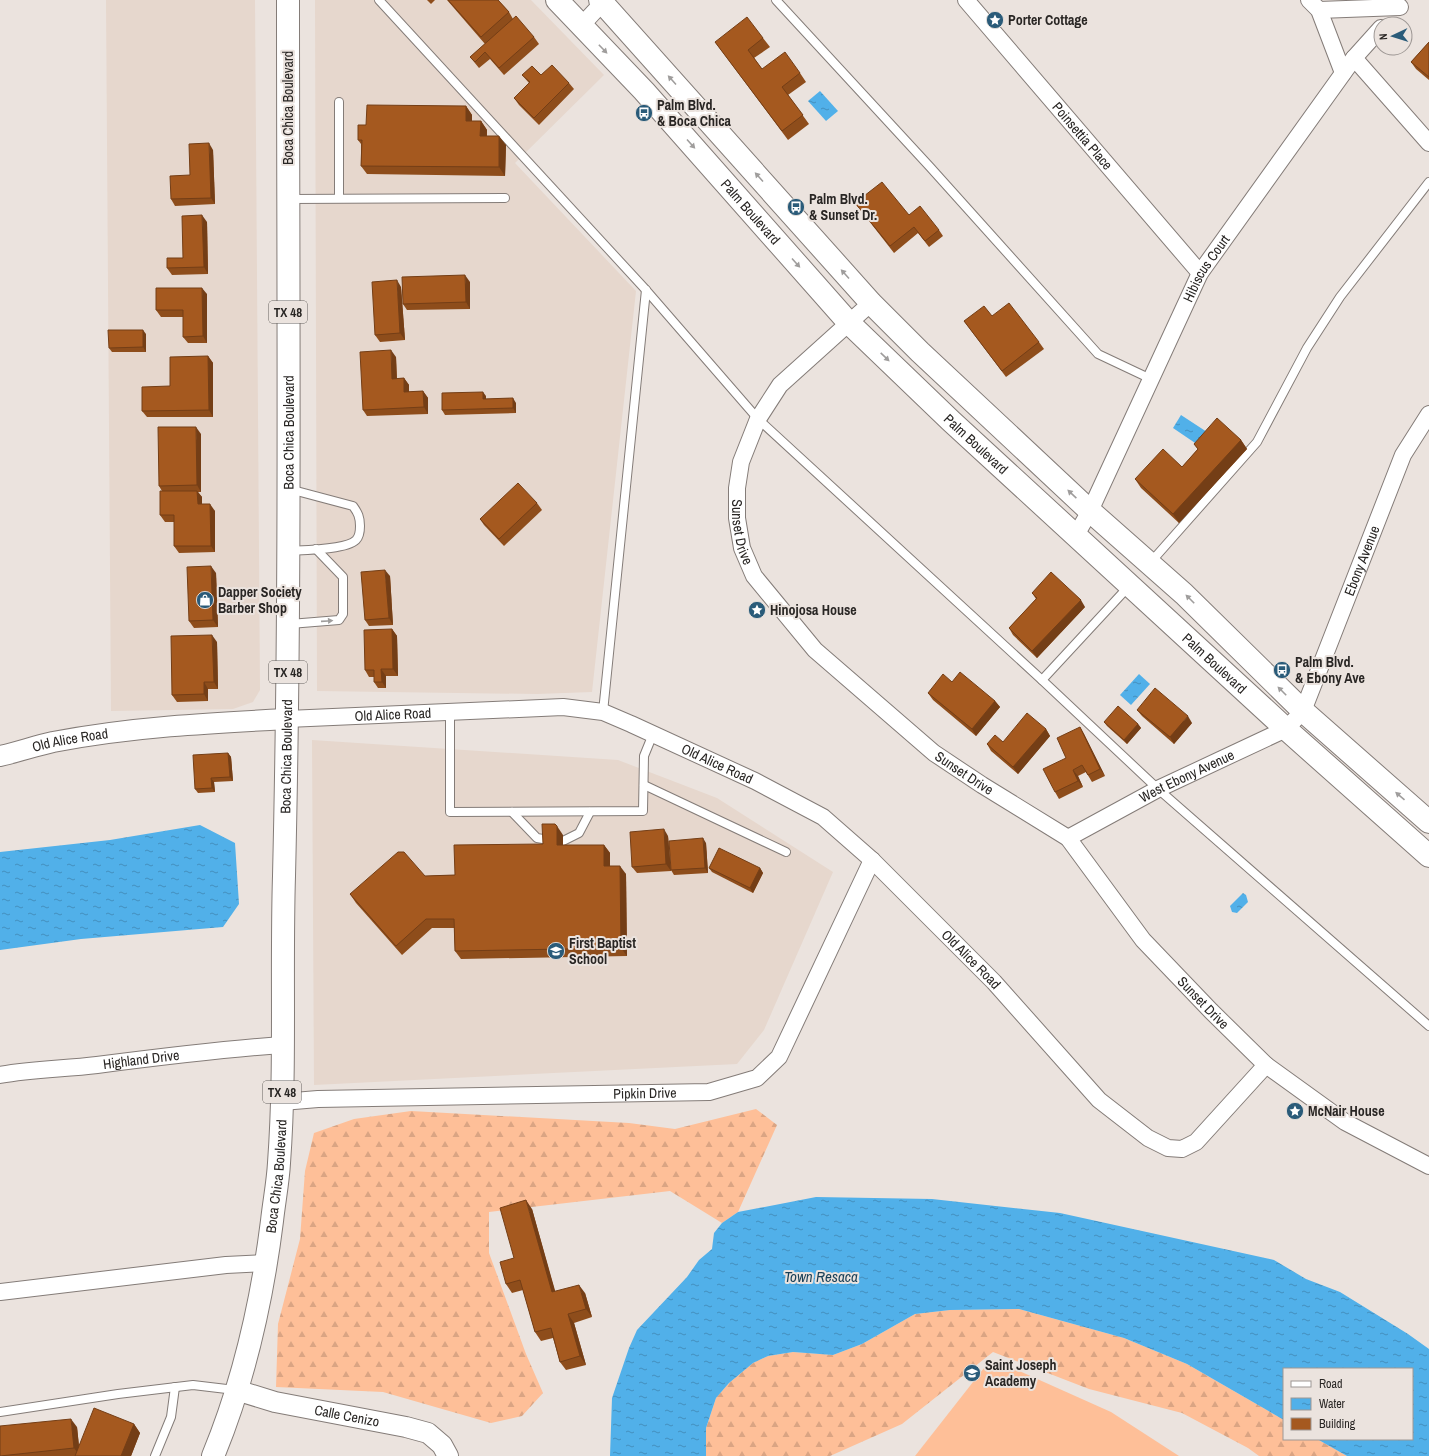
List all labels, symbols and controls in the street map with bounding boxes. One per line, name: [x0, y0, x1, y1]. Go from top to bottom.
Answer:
place icon: Porter Cottage: [985, 10, 1005, 30]
place label: Porter Cottage: [1008, 11, 1088, 29]
north arrow: [1373, 16, 1413, 56]
text: N: [1376, 33, 1390, 40]
one-way arrow: [598, 44, 607, 53]
street label: Boca Chica Boulevard: [279, 51, 297, 165]
one-way arrow: [668, 76, 677, 85]
place label: Palm Blvd. & Boca Chica: [657, 96, 732, 130]
street label: Poinsettia Place: [1048, 98, 1117, 174]
bus stop icon: Palm Blvd. & Boca Chica: [634, 103, 654, 123]
one-way arrow: [686, 139, 695, 150]
one-way arrow: [754, 172, 763, 182]
street label: Palm Boulevard: [717, 175, 784, 248]
place label: Palm Blvd. & Sunset Dr.: [809, 190, 877, 224]
bus stop icon: Palm Blvd. & Sunset Dr.: [786, 197, 806, 217]
street label: Hibiscus Court: [1179, 231, 1234, 305]
one-way arrow: [791, 257, 800, 268]
one-way arrow: [841, 269, 850, 279]
road number: TX 48: [269, 301, 307, 323]
one-way arrow: [880, 352, 890, 362]
street label: Boca Chica Boulevard: [280, 375, 298, 490]
street label: Palm Boulevard: [940, 410, 1012, 478]
one-way arrow: [1067, 489, 1077, 499]
street label: Sunset Drive: [728, 499, 757, 567]
street label: Ebony Avenue: [1340, 523, 1384, 598]
place label: Dapper Society Barber Shop: [218, 583, 302, 617]
shop icon: Dapper Society Barber Shop: [195, 590, 215, 610]
one-way arrow: [1185, 594, 1195, 604]
place icon: Hinojosa House: [747, 600, 767, 620]
place label: Hinojosa House: [770, 601, 857, 619]
one-way arrow: [321, 618, 333, 625]
street label: Palm Boulevard: [1179, 629, 1251, 697]
place label: Palm Blvd. & Ebony Ave: [1295, 653, 1365, 687]
bus stop icon: Palm Blvd. & Ebony Ave: [1272, 660, 1292, 680]
road number: TX 48: [269, 661, 307, 683]
one-way arrow: [1277, 686, 1287, 696]
street label: Boca Chica Boulevard: [276, 699, 296, 814]
street label: Old Alice Road: [354, 704, 432, 725]
street label: Old Alice Road: [30, 724, 109, 756]
street label: Old Alice Road: [679, 739, 756, 788]
street label: West Ebony Avenue: [1136, 746, 1237, 806]
street label: Sunset Drive: [932, 747, 997, 799]
one-way arrow: [1395, 792, 1404, 801]
street label: Old Alice Road: [938, 926, 1005, 993]
place label: First Baptist School: [569, 934, 636, 968]
school or university icon: First Baptist School: [546, 941, 566, 961]
street label: Sunset Drive: [1174, 973, 1233, 1033]
street label: Highland Drive: [102, 1046, 180, 1073]
road number: TX 48: [263, 1081, 301, 1103]
street label: Pipkin Drive: [613, 1084, 677, 1103]
place icon: McNair House: [1285, 1101, 1305, 1121]
place label: McNair House: [1308, 1102, 1385, 1120]
street label: Boca Chica Boulevard: [262, 1119, 290, 1234]
water label: Town Resaca: [784, 1266, 858, 1287]
place label: Saint Joseph Academy: [985, 1356, 1056, 1390]
school or university icon: Saint Joseph Academy: [962, 1363, 982, 1383]
legend: [1283, 1368, 1413, 1440]
text: Road: [1319, 1376, 1343, 1392]
text: Water: [1319, 1396, 1346, 1412]
street label: Calle Cenizo: [313, 1401, 381, 1431]
text: Building: [1319, 1416, 1356, 1432]

